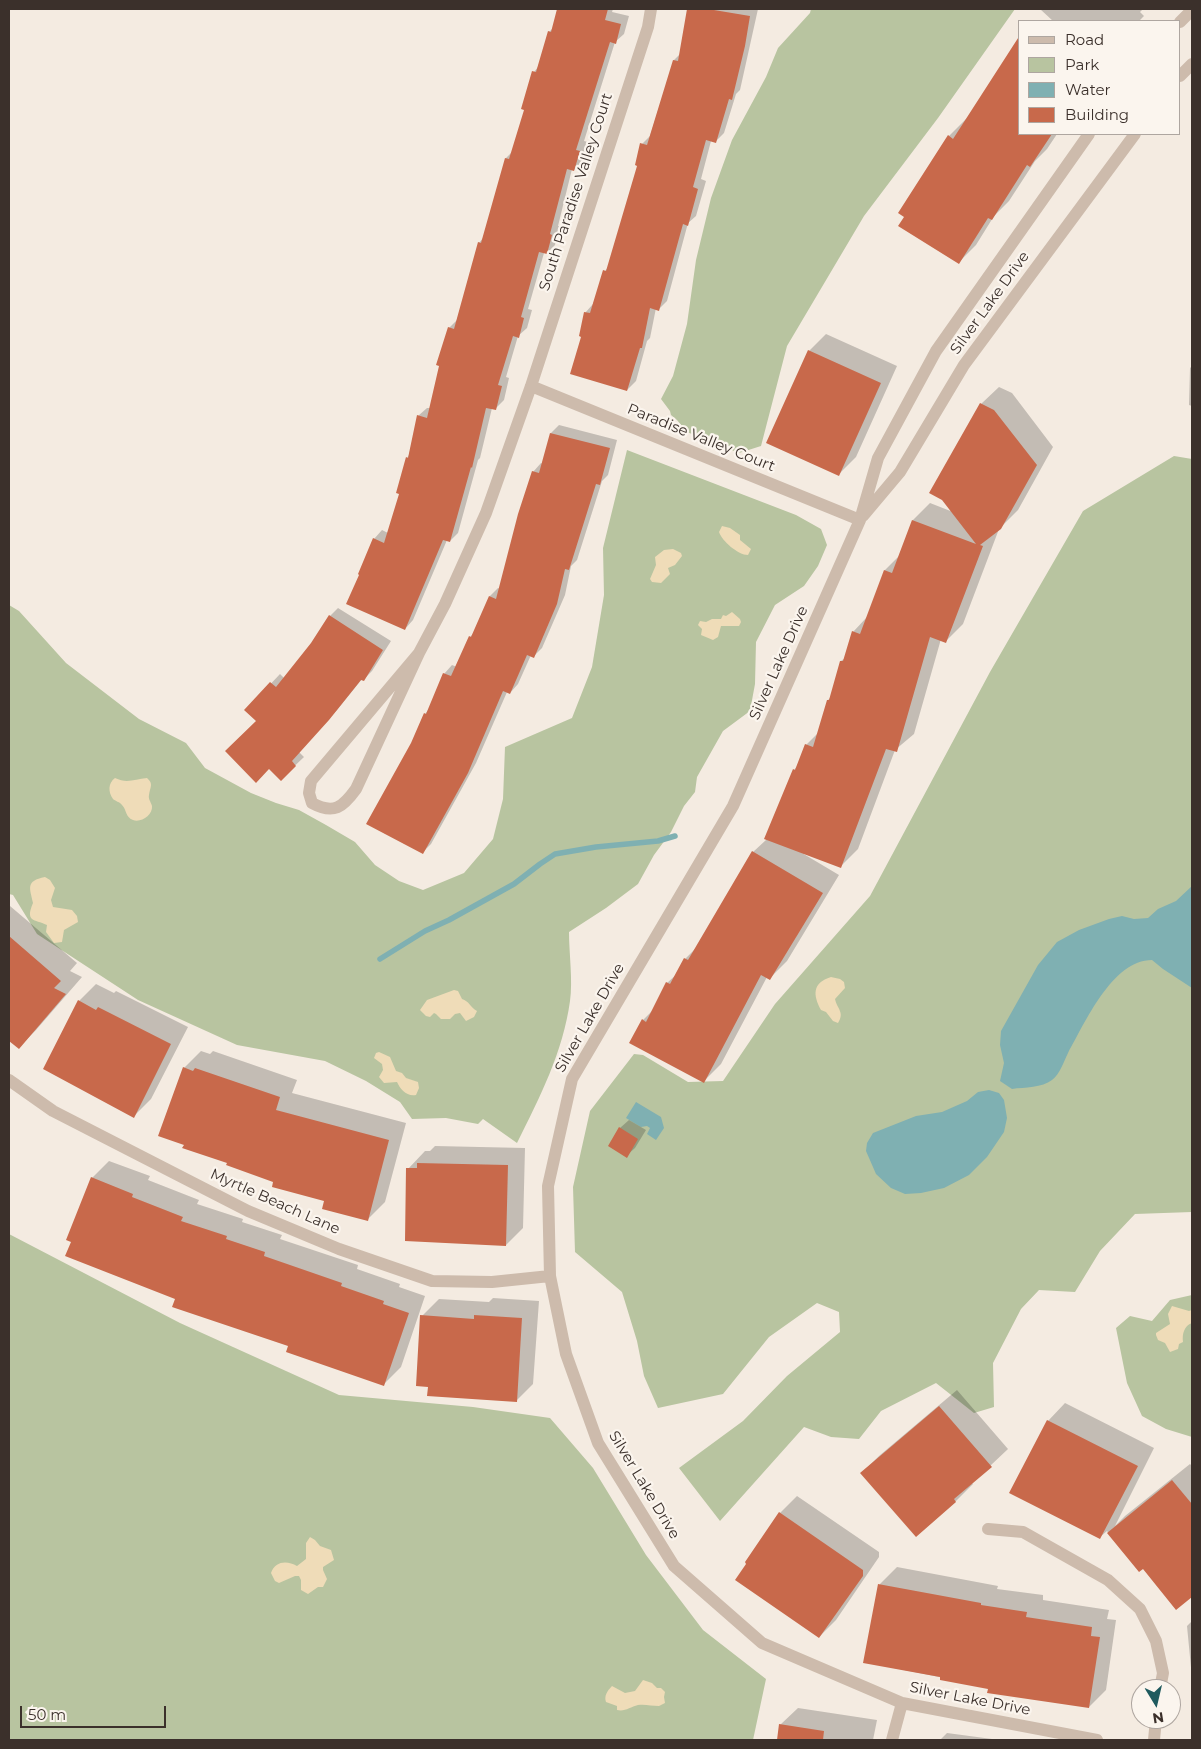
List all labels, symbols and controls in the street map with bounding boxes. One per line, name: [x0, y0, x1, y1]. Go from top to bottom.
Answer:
legend: [1018, 20, 1181, 135]
text: Road: [1065, 30, 1104, 49]
text: Park: [1065, 55, 1099, 74]
text: Water: [1065, 80, 1111, 99]
street label: South Paradise Valley Court: [535, 91, 617, 293]
text: Building: [1065, 105, 1129, 124]
street label: Silver Lake Drive: [947, 248, 1033, 358]
street label: Paradise Valley Court: [624, 400, 778, 476]
street label: Silver Lake Drive: [746, 603, 812, 723]
street label: Silver Lake Drive: [552, 960, 628, 1076]
street label: Myrtle Beach Lane: [207, 1165, 343, 1239]
street label: Silver Lake Drive: [605, 1428, 683, 1542]
street label: Silver Lake Drive: [908, 1678, 1032, 1720]
north arrow: [1131, 1679, 1181, 1729]
scale bar: [22, 1696, 169, 1728]
text: 50 m: [28, 1705, 66, 1724]
text: N: [1151, 1708, 1165, 1728]

